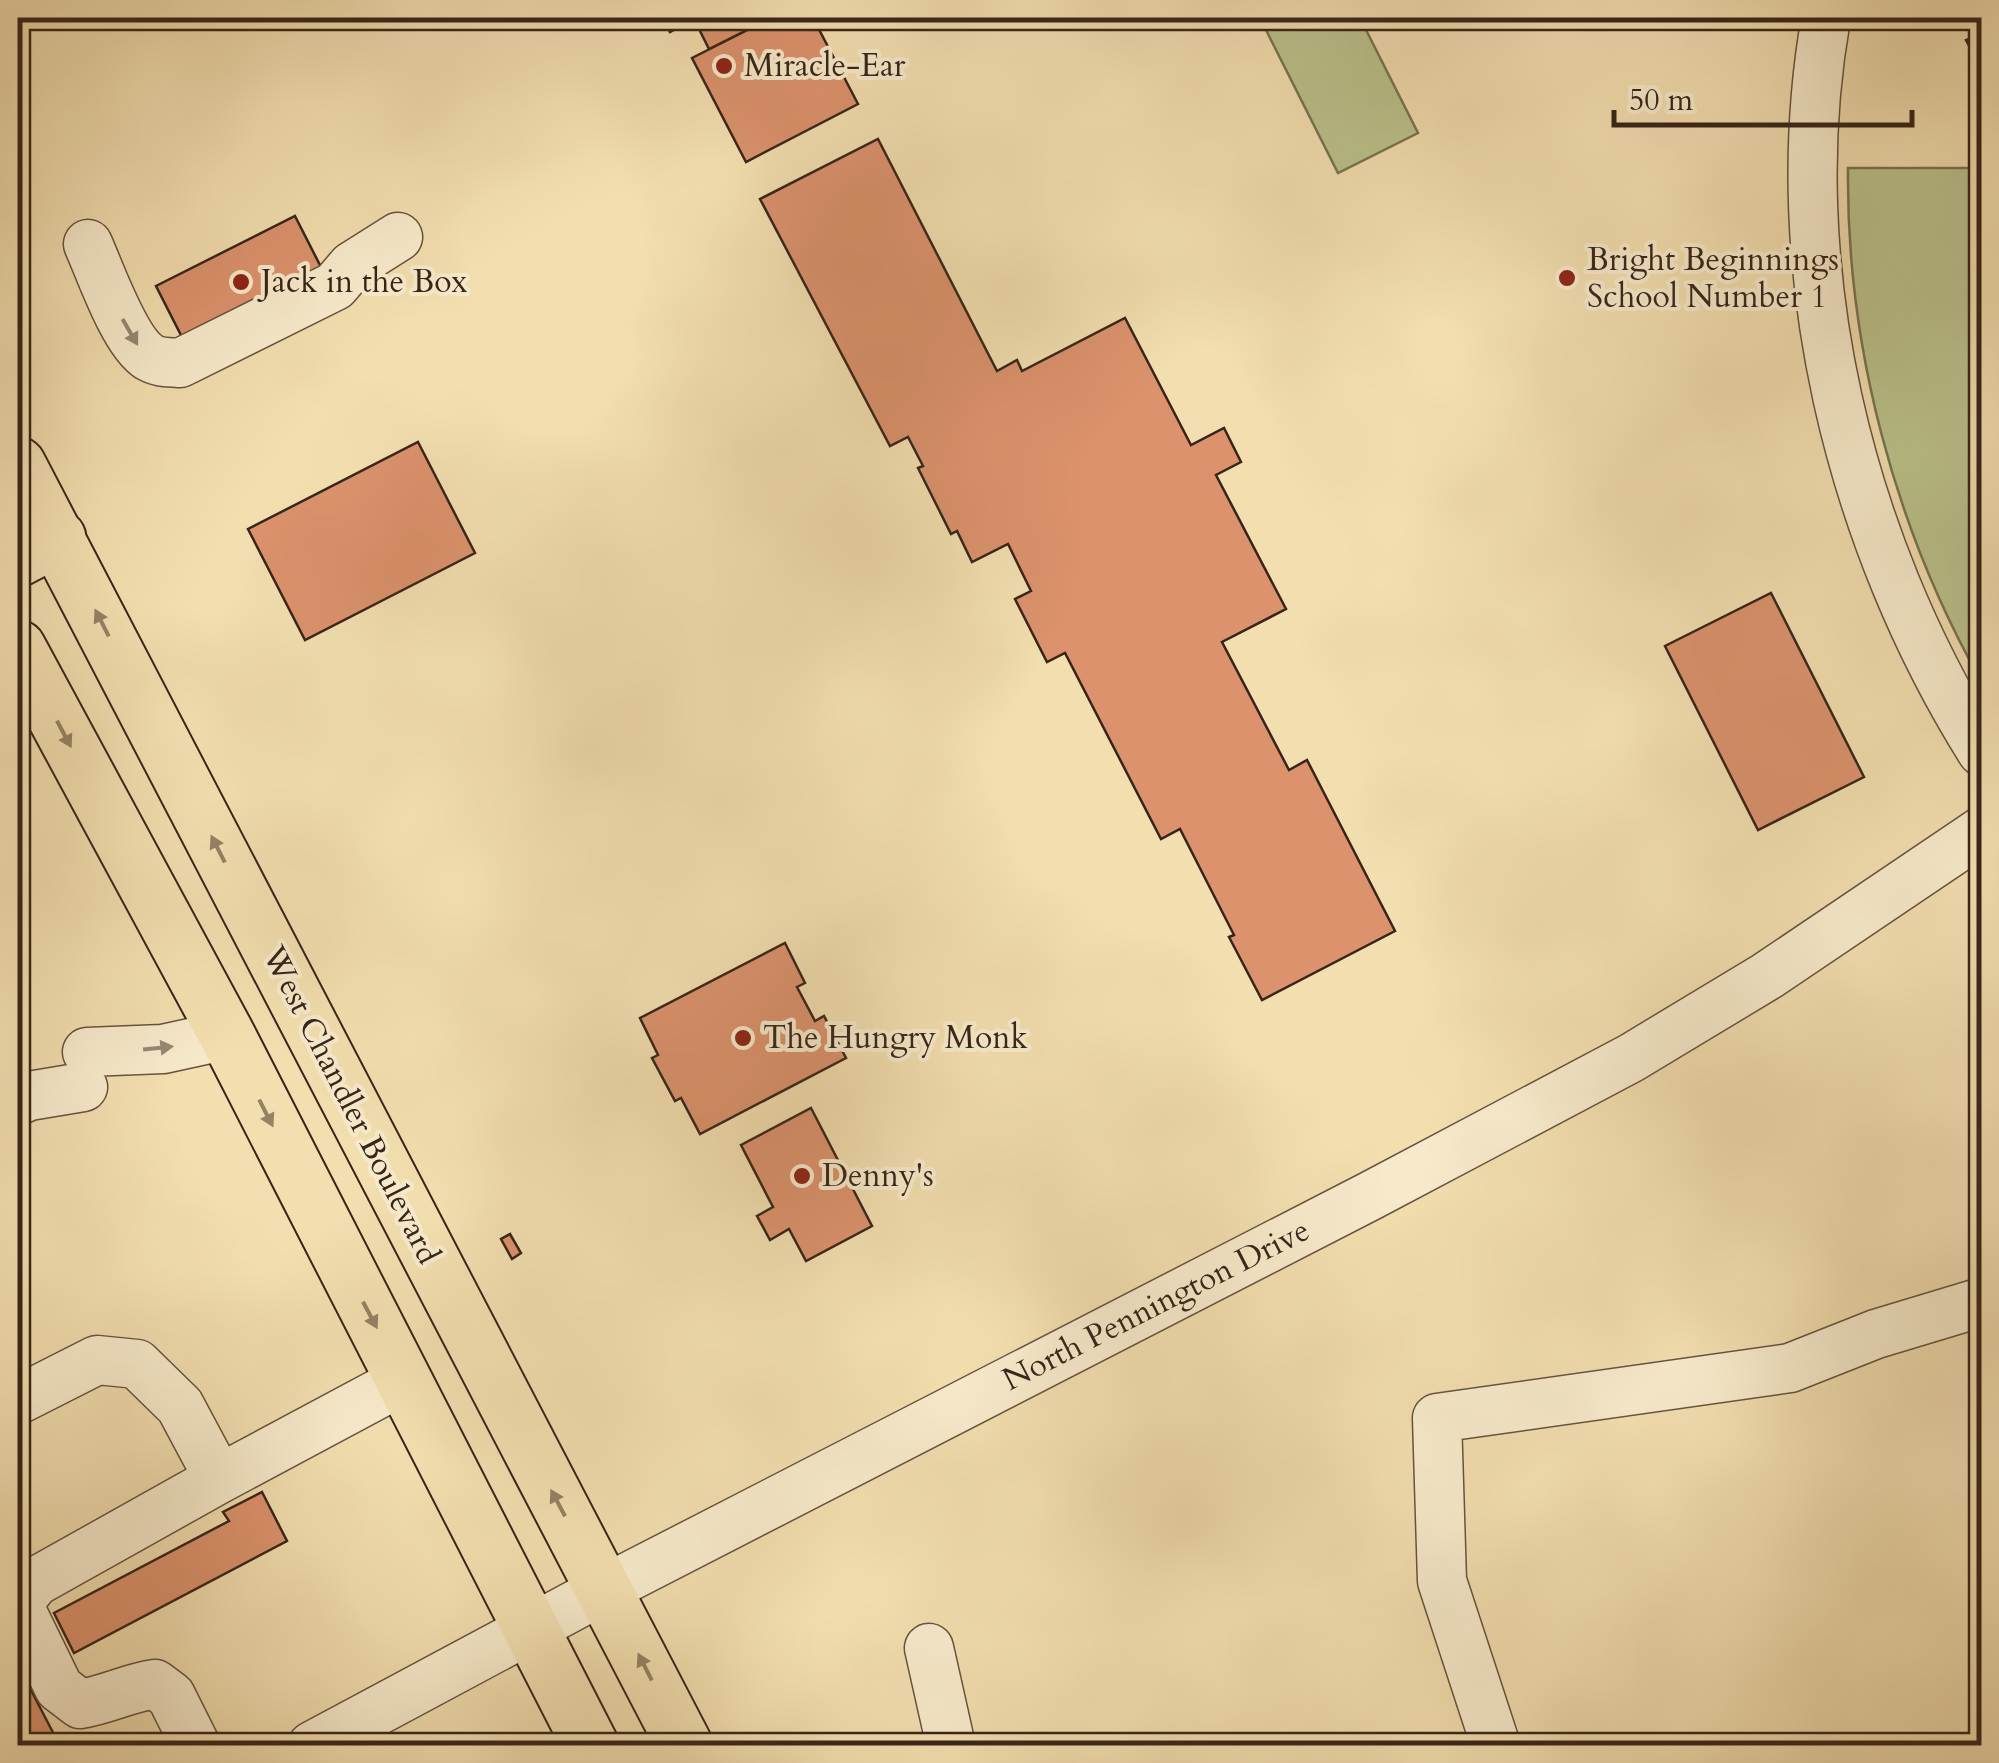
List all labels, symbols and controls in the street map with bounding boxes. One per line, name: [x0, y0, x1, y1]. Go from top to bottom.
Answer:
place label: Miracle-Ear: [744, 44, 906, 88]
marker: Miracle-Ear: [713, 55, 735, 77]
scale bar: [1614, 65, 1912, 127]
text: 50 m: [1629, 80, 1694, 121]
place label: Bright Beginnings School Number 1: [1587, 238, 1839, 319]
place label: Jack in the Box: [257, 260, 468, 304]
marker: Bright Beginnings School Number 1: [1556, 267, 1578, 289]
marker: Jack in the Box: [230, 271, 252, 293]
one-way arrow: [121, 318, 139, 346]
one-way arrow: [94, 608, 111, 637]
one-way arrow: [55, 719, 72, 748]
one-way arrow: [210, 834, 227, 863]
street label: West Chandler Boulevard: [251, 938, 450, 1271]
place label: The Hungry Monk: [763, 1016, 1028, 1060]
marker: The Hungry Monk: [732, 1027, 754, 1049]
one-way arrow: [142, 1040, 174, 1056]
one-way arrow: [258, 1099, 275, 1128]
place label: Denny's: [822, 1154, 934, 1198]
marker: Denny's: [791, 1165, 813, 1187]
street label: North Pennington Drive: [995, 1208, 1317, 1402]
one-way arrow: [361, 1300, 378, 1329]
one-way arrow: [550, 1489, 567, 1518]
one-way arrow: [637, 1653, 654, 1682]

